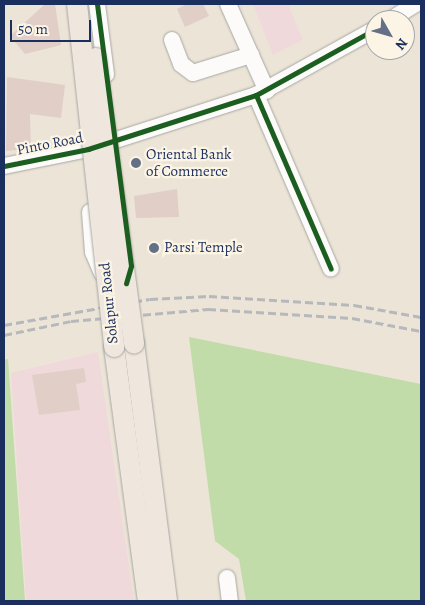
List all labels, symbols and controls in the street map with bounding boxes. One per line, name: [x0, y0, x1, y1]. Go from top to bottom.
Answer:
scale bar: [12, 10, 94, 42]
north arrow: [365, 10, 415, 60]
text: 50 m: [18, 19, 48, 39]
text: N: [391, 34, 412, 54]
street label: Pinto Road: [15, 129, 85, 159]
place label: Oriental Bank of Commerce: [146, 145, 231, 180]
marker: Oriental Bank of Commerce: [130, 157, 142, 169]
place label: Parsi Temple: [164, 239, 243, 257]
marker: Parsi Temple: [148, 242, 160, 254]
street label: Solapur Road: [96, 261, 122, 345]

